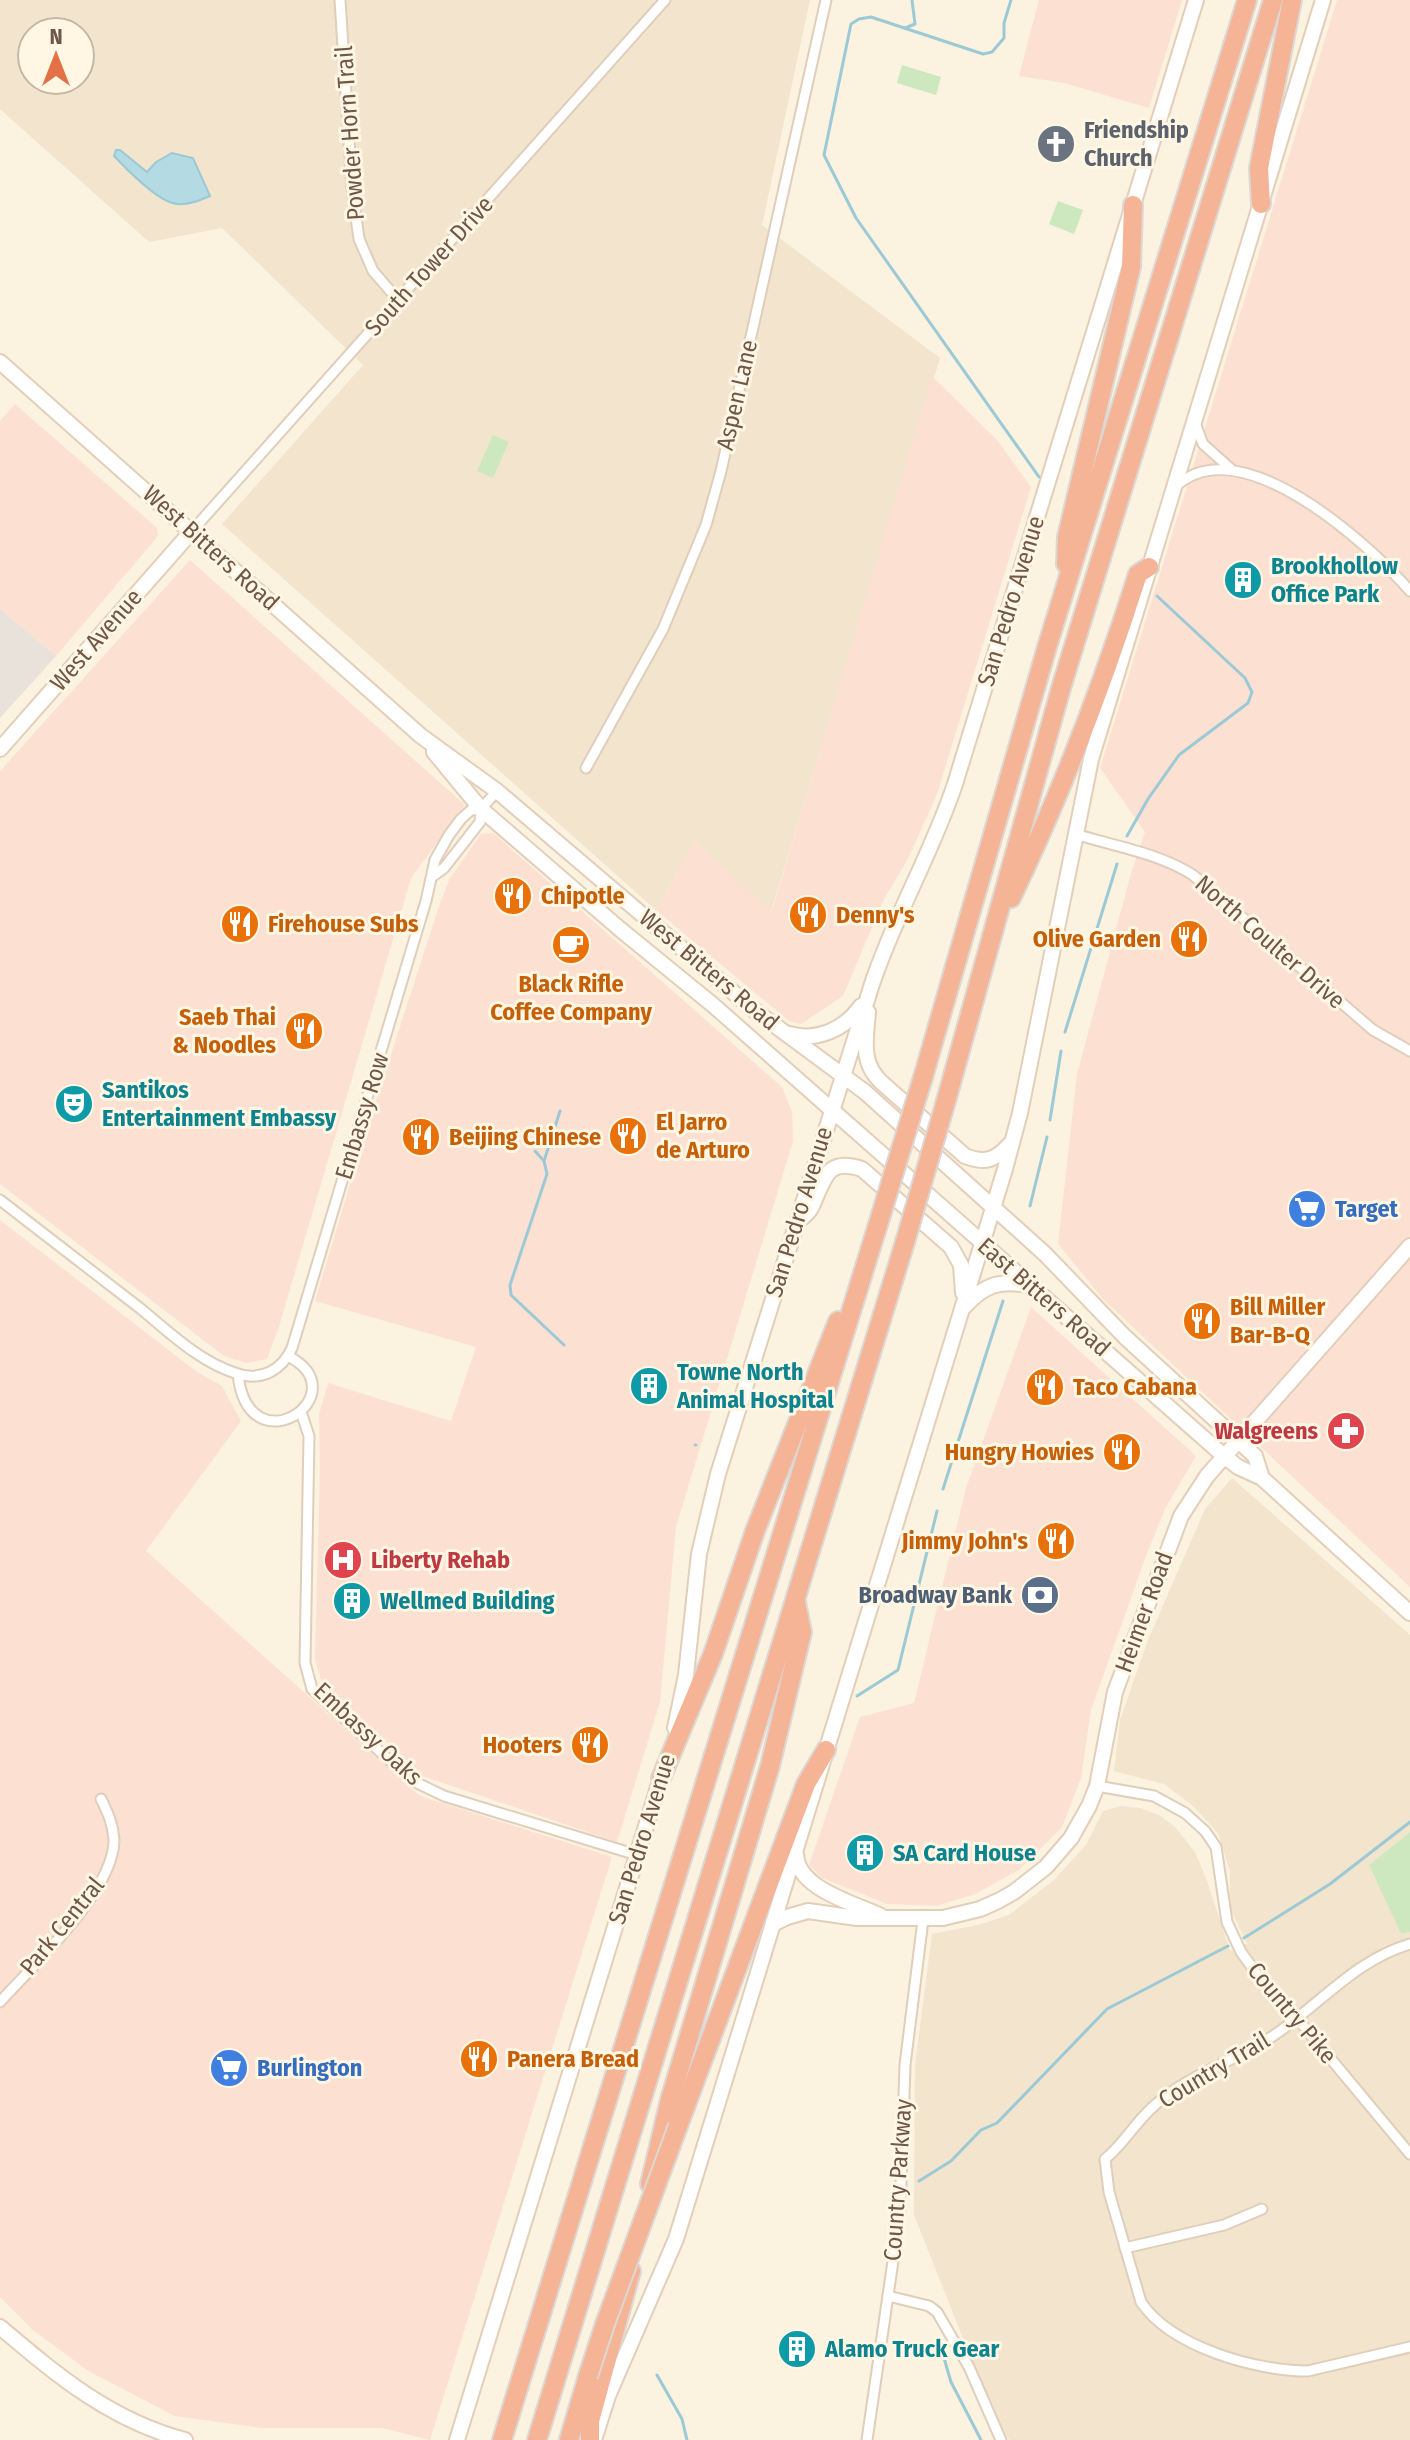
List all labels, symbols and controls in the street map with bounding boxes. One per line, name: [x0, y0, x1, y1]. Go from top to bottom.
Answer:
north arrow: [16, 16, 96, 96]
text: N: [49, 23, 63, 50]
street label: Powder Horn Trail: [330, 45, 370, 221]
place label: Friendship Church: [1084, 116, 1189, 172]
church icon: Friendship Church: [1035, 123, 1077, 165]
street label: South Tower Drive: [359, 190, 499, 342]
street label: Aspen Lane: [711, 337, 763, 453]
street label: West Bitters Road: [137, 480, 285, 616]
street label: San Pedro Avenue: [972, 512, 1050, 690]
place label: Brookhollow Office Park: [1271, 552, 1399, 608]
building icon: Brookhollow Office Park: [1222, 559, 1264, 601]
street label: West Avenue: [44, 583, 148, 697]
street label: North Coulter Drive: [1189, 869, 1351, 1015]
restaurant icon: Chipotle: [492, 875, 534, 917]
place label: Chipotle: [541, 882, 625, 910]
restaurant icon: Denny's: [787, 894, 829, 936]
place label: Denny's: [836, 901, 915, 929]
restaurant icon: Firehouse Subs: [219, 903, 261, 945]
street label: West Bitters Road: [634, 904, 784, 1036]
place label: Firehouse Subs: [268, 910, 419, 938]
restaurant icon: Olive Garden: [1168, 918, 1210, 960]
cafe icon: Black Rifle Coffee Company: [550, 924, 592, 966]
place label: Olive Garden: [1033, 925, 1161, 953]
place label: Black Rifle Coffee Company: [490, 970, 652, 1026]
place label: Saeb Thai & Noodles: [172, 1003, 276, 1059]
restaurant icon: Saeb Thai & Noodles: [283, 1010, 325, 1052]
street label: Embassy Row: [329, 1049, 395, 1183]
place label: Santikos Entertainment Embassy: [102, 1076, 337, 1132]
theatre icon: Santikos Entertainment Embassy: [53, 1083, 95, 1125]
place label: El Jarro de Arturo: [656, 1108, 750, 1164]
restaurant icon: El Jarro de Arturo: [607, 1115, 649, 1157]
restaurant icon: Beijing Chinese: [400, 1116, 442, 1158]
place label: Beijing Chinese: [449, 1123, 601, 1151]
street label: San Pedro Avenue: [760, 1123, 838, 1301]
supermarket icon: Target: [1286, 1188, 1328, 1230]
place label: Target: [1335, 1195, 1399, 1223]
street label: East Bitters Road: [972, 1232, 1116, 1362]
place label: Bill Miller Bar-B-Q: [1230, 1293, 1325, 1349]
restaurant icon: Bill Miller Bar-B-Q: [1181, 1300, 1223, 1342]
place label: Towne North Animal Hospital: [676, 1358, 834, 1414]
building icon: Towne North Animal Hospital: [628, 1365, 670, 1407]
restaurant icon: Taco Cabana: [1024, 1366, 1066, 1408]
place label: Taco Cabana: [1073, 1373, 1197, 1401]
pharmacy icon: Walgreens: [1325, 1410, 1367, 1452]
place label: Walgreens: [1214, 1417, 1318, 1445]
restaurant icon: Hungry Howies: [1101, 1431, 1143, 1473]
place label: Hungry Howies: [945, 1438, 1094, 1466]
restaurant icon: Jimmy John's: [1035, 1520, 1077, 1562]
place label: Jimmy John's: [901, 1527, 1028, 1555]
hospital icon: Liberty Rehab: [322, 1539, 364, 1581]
place label: Liberty Rehab: [371, 1546, 510, 1574]
street label: Heimer Road: [1109, 1548, 1179, 1676]
bank icon: Broadway Bank: [1019, 1574, 1061, 1616]
building icon: Wellmed Building: [331, 1580, 373, 1622]
place label: Broadway Bank: [859, 1581, 1013, 1609]
place label: Wellmed Building: [380, 1587, 555, 1615]
street label: Embassy Oaks: [308, 1677, 428, 1791]
restaurant icon: Hooters: [569, 1724, 611, 1766]
place label: Hooters: [483, 1731, 562, 1759]
street label: San Pedro Avenue: [603, 1750, 681, 1928]
building icon: SA Card House: [844, 1832, 886, 1874]
place label: SA Card House: [893, 1839, 1036, 1867]
street label: Park Central: [14, 1871, 110, 1981]
street label: Country Pike: [1242, 1957, 1342, 2069]
street label: Country Trail: [1154, 2026, 1274, 2114]
restaurant icon: Panera Bread: [458, 2038, 500, 2080]
place label: Panera Bread: [507, 2045, 639, 2073]
supermarket icon: Burlington: [208, 2047, 250, 2089]
place label: Burlington: [257, 2054, 362, 2082]
street label: Country Parkway: [878, 2098, 918, 2262]
building icon: Alamo Truck Gear: [776, 2328, 818, 2370]
place label: Alamo Truck Gear: [824, 2335, 1000, 2363]

